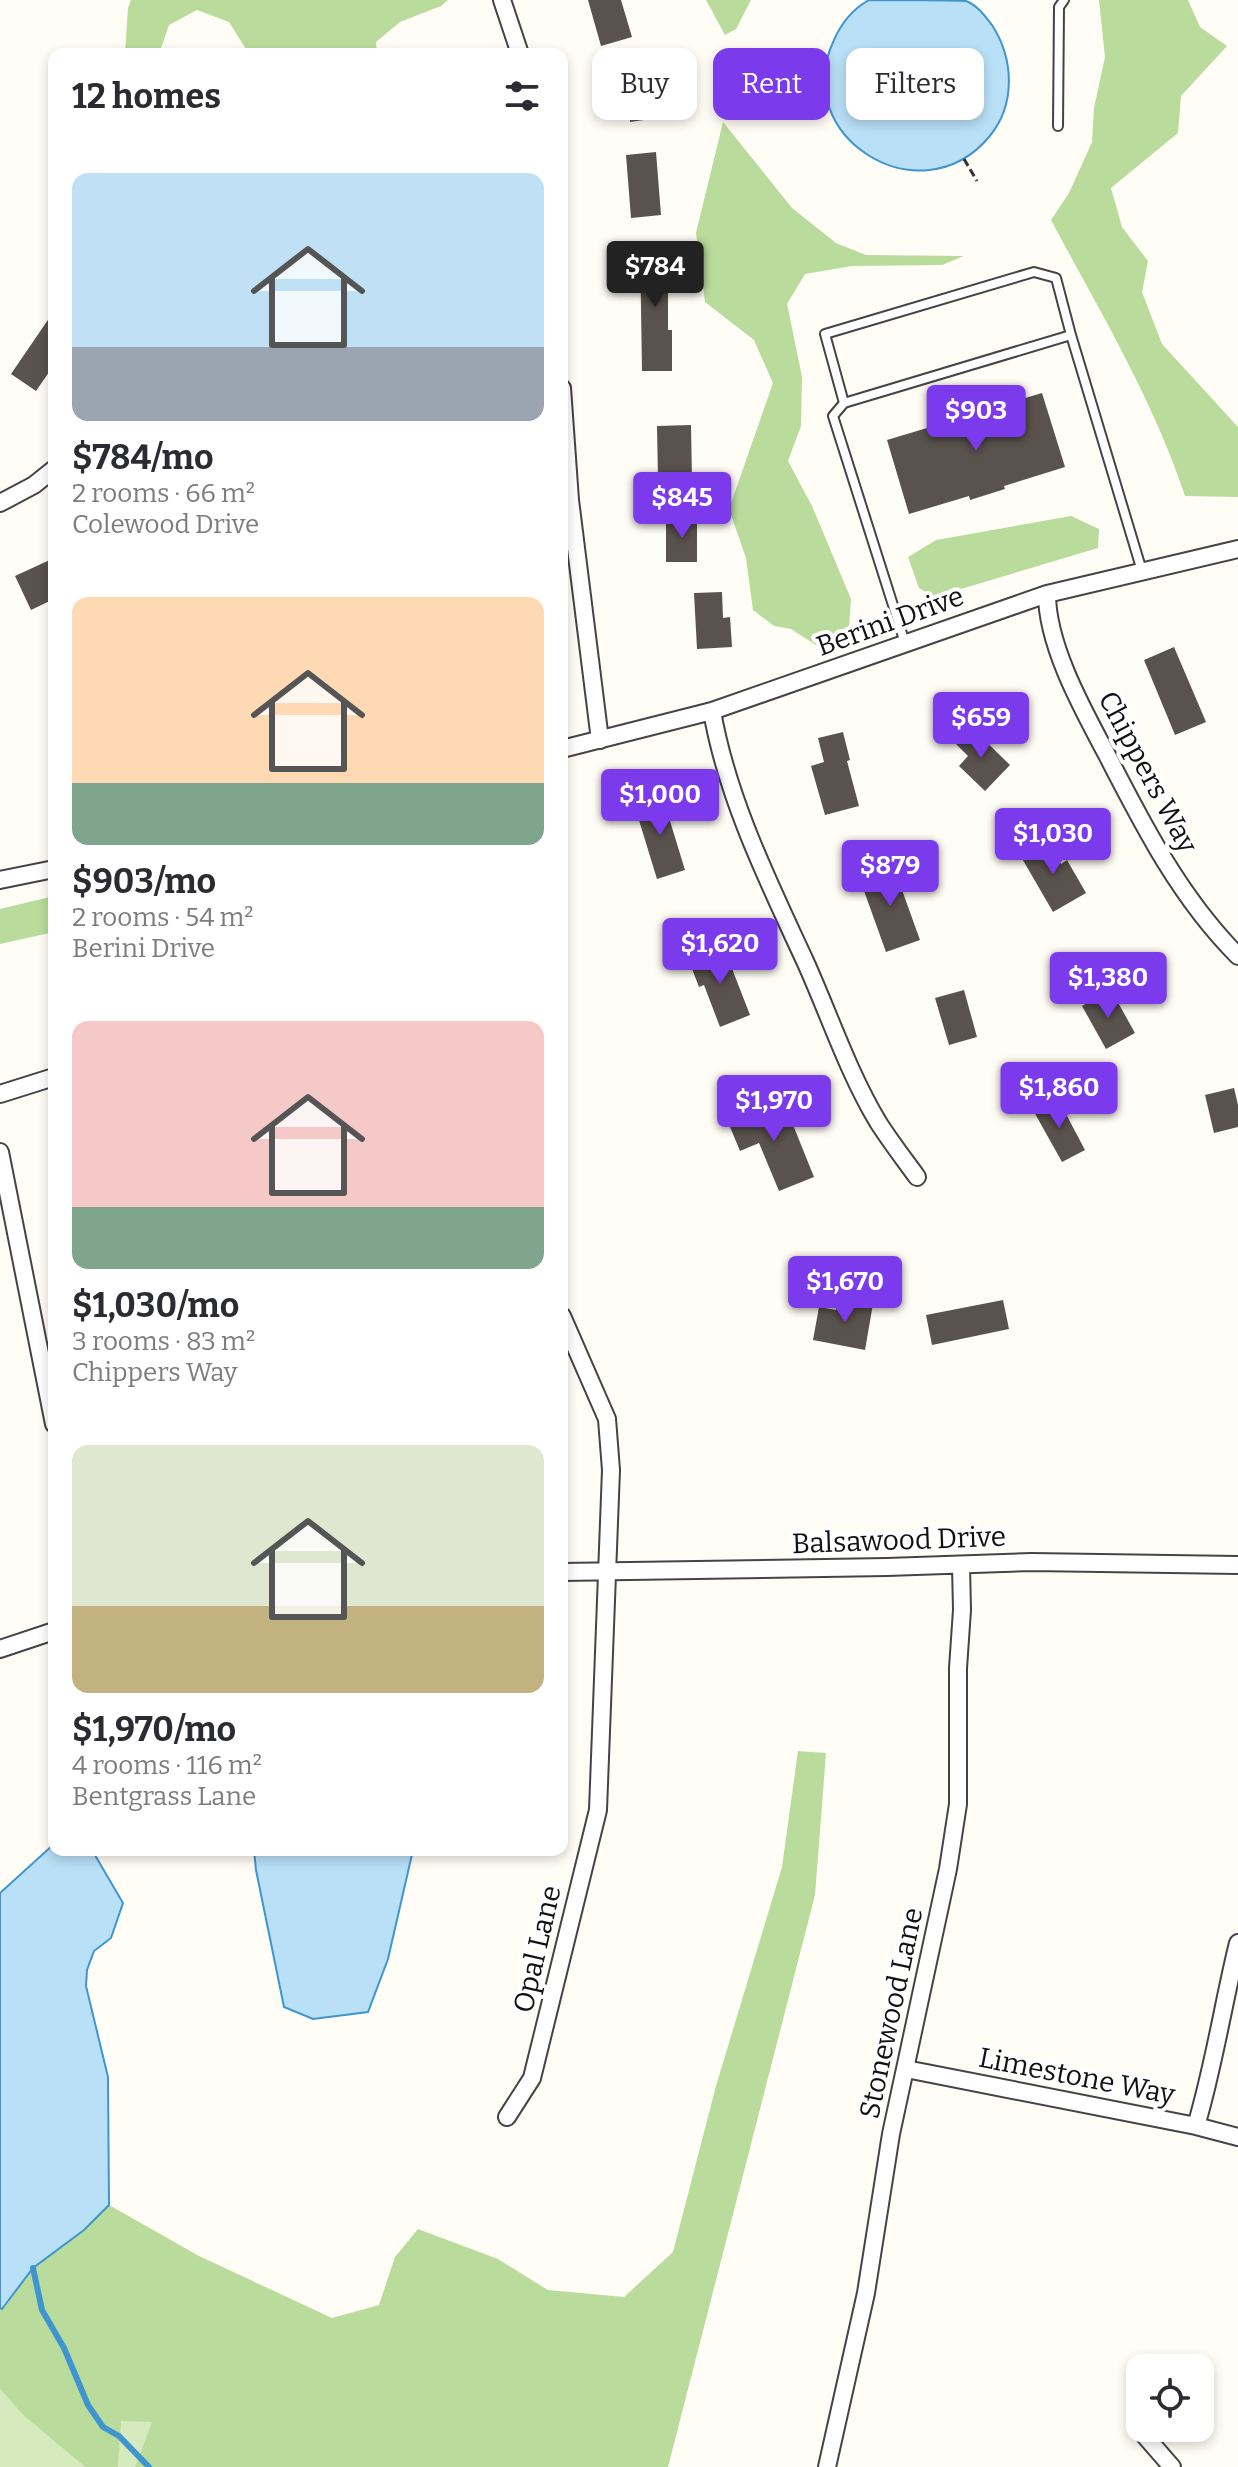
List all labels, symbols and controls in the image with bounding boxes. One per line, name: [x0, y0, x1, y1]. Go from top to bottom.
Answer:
chip: Buy: [592, 48, 697, 120]
chip: Rent: [713, 48, 830, 120]
chip: Filters: [846, 48, 984, 120]
icon: filters: [500, 74, 544, 118]
text: 12 homes: [72, 76, 221, 117]
icon: home: [236, 225, 380, 369]
pin: $784: [608, 241, 702, 309]
text: $784: [625, 251, 685, 282]
pin: $903: [929, 385, 1023, 453]
text: $903: [945, 395, 1007, 426]
text: $784/mo: [72, 437, 214, 478]
pin: $845: [635, 472, 729, 540]
text: 2 rooms · 66 m²: [72, 478, 255, 509]
text: $845: [651, 482, 713, 513]
text: Colewood Drive: [72, 509, 259, 540]
street label: Berini Drive: [812, 579, 968, 663]
icon: home: [236, 649, 380, 793]
street label: Chippers Way: [1092, 686, 1205, 859]
pin: $659: [934, 692, 1028, 760]
text: $659: [951, 702, 1011, 733]
pin: $1,000: [595, 769, 725, 837]
text: $1,000: [619, 779, 701, 810]
pin: $1,030: [988, 808, 1118, 876]
text: $1,030: [1013, 818, 1093, 849]
pin: $879: [843, 840, 937, 908]
text: $879: [860, 850, 920, 881]
text: $903/mo: [72, 861, 216, 902]
text: 2 rooms · 54 m²: [72, 902, 254, 933]
pin: $1,620: [655, 918, 785, 986]
text: $1,620: [680, 928, 760, 959]
text: Berini Drive: [72, 933, 215, 964]
pin: $1,380: [1043, 952, 1173, 1020]
text: $1,380: [1068, 962, 1148, 993]
pin: $1,860: [994, 1062, 1124, 1130]
text: $1,860: [1019, 1072, 1099, 1103]
icon: home: [236, 1073, 380, 1217]
pin: $1,970: [709, 1075, 839, 1143]
text: $1,970: [735, 1085, 813, 1116]
pin: $1,670: [780, 1256, 910, 1324]
text: $1,670: [806, 1266, 884, 1297]
text: $1,030/mo: [72, 1285, 239, 1326]
text: 3 rooms · 83 m²: [72, 1326, 255, 1357]
text: Chippers Way: [72, 1357, 238, 1388]
icon: home: [236, 1497, 380, 1641]
street label: Balsawood Drive: [791, 1520, 1007, 1560]
text: $1,970/mo: [72, 1709, 236, 1750]
text: 4 rooms · 116 m²: [72, 1750, 262, 1781]
text: Bentgrass Lane: [72, 1781, 256, 1812]
street label: Opal Lane: [506, 1882, 568, 2016]
street label: Stonewood Lane: [853, 1905, 929, 2121]
street label: Limestone Way: [976, 2041, 1178, 2111]
map controls: [1126, 2354, 1214, 2442]
button: locate: [1126, 2354, 1214, 2442]

